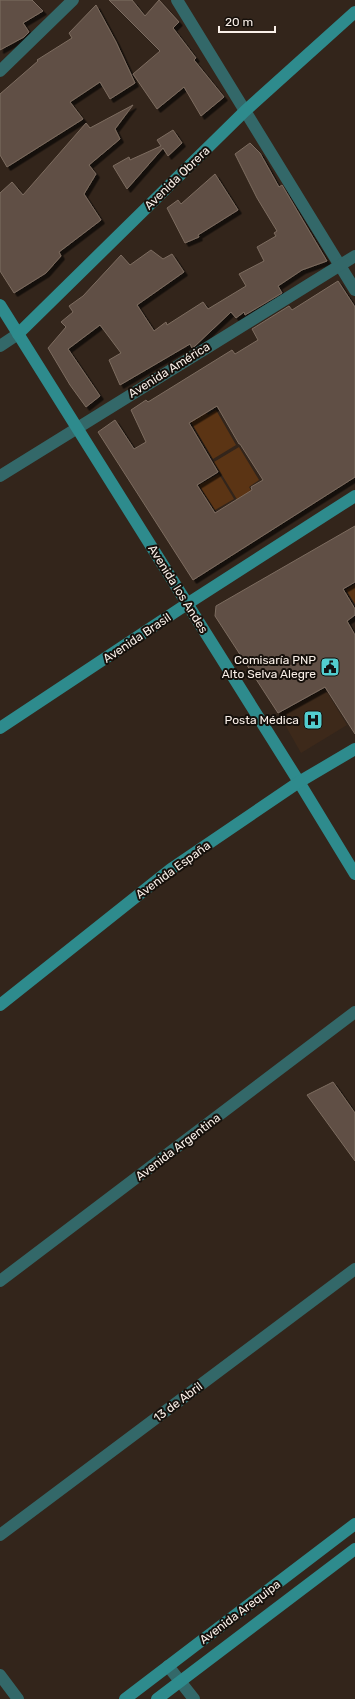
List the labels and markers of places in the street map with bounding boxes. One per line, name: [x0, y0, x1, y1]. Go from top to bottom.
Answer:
place label: Comisaría PNP Alto Selva Alegre: [222, 653, 316, 681]
public building icon: Comisaría PNP Alto Selva Alegre: [319, 656, 341, 678]
hospital icon: Posta Médica: [302, 709, 324, 731]
place label: Posta Médica: [225, 713, 299, 727]

